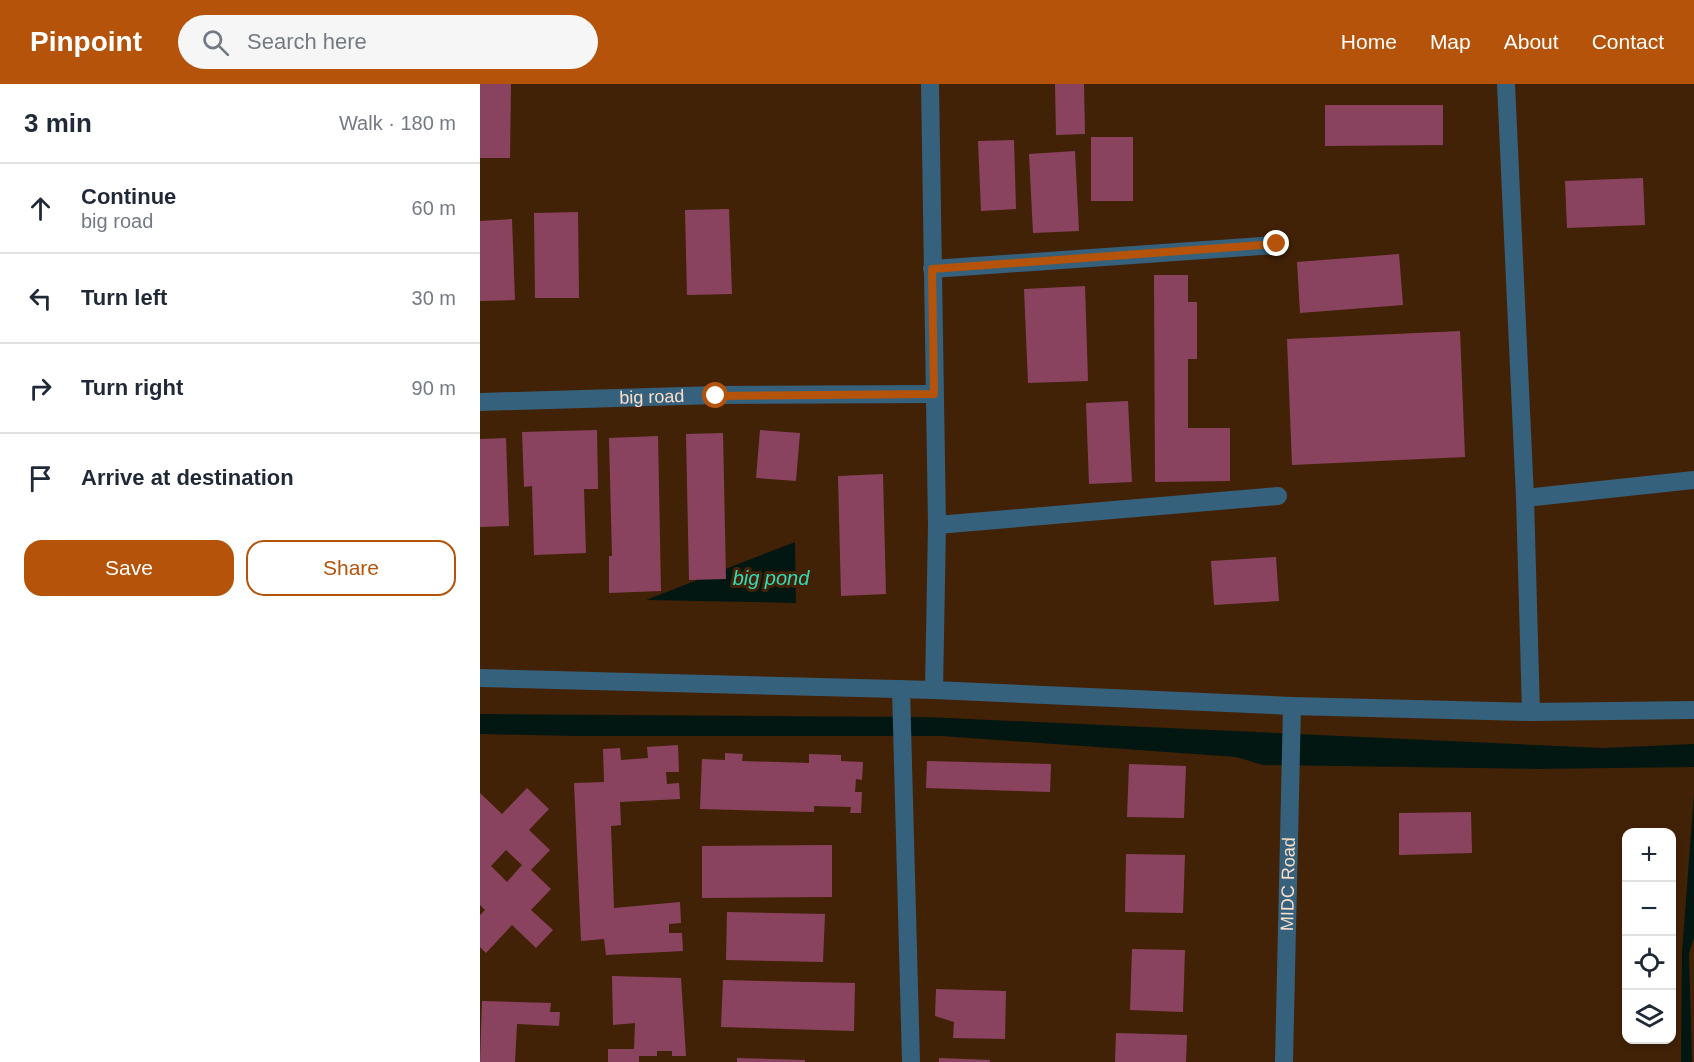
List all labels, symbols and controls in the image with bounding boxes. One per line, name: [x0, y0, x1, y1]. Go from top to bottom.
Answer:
search box: [178, 15, 598, 69]
text: Pinpoint: [30, 26, 142, 57]
icon: search: [199, 26, 232, 59]
text: Search here: [247, 29, 367, 54]
text: Home: [1341, 30, 1397, 53]
text: Map: [1430, 30, 1471, 53]
text: About: [1504, 30, 1559, 53]
text: Contact: [1592, 30, 1664, 53]
text: 3 min: [24, 108, 92, 138]
text: Walk · 180 m: [339, 112, 456, 134]
text: Continue: [81, 184, 176, 209]
icon: ahead: [24, 192, 57, 225]
text: 60 m: [412, 197, 456, 219]
text: big road: [81, 210, 153, 232]
route end: [1263, 230, 1289, 256]
icon: left: [24, 282, 57, 315]
text: Turn left: [81, 285, 167, 310]
text: 30 m: [412, 287, 456, 309]
icon: right: [24, 372, 57, 405]
text: Turn right: [81, 375, 183, 400]
text: 90 m: [412, 377, 456, 399]
route start: [702, 382, 728, 408]
street label: big road: [619, 386, 685, 408]
icon: arrive: [24, 462, 57, 495]
text: Arrive at destination: [81, 465, 294, 490]
button: Save: [24, 540, 234, 596]
button: Share: [246, 540, 456, 596]
water label: big pond: [733, 567, 810, 589]
map controls: [1622, 828, 1676, 1044]
button: +: [1622, 828, 1676, 882]
street label: MIDC Road: [1277, 837, 1299, 931]
button: −: [1622, 882, 1676, 936]
button: locate: [1622, 936, 1676, 990]
button: layers: [1622, 990, 1676, 1044]

